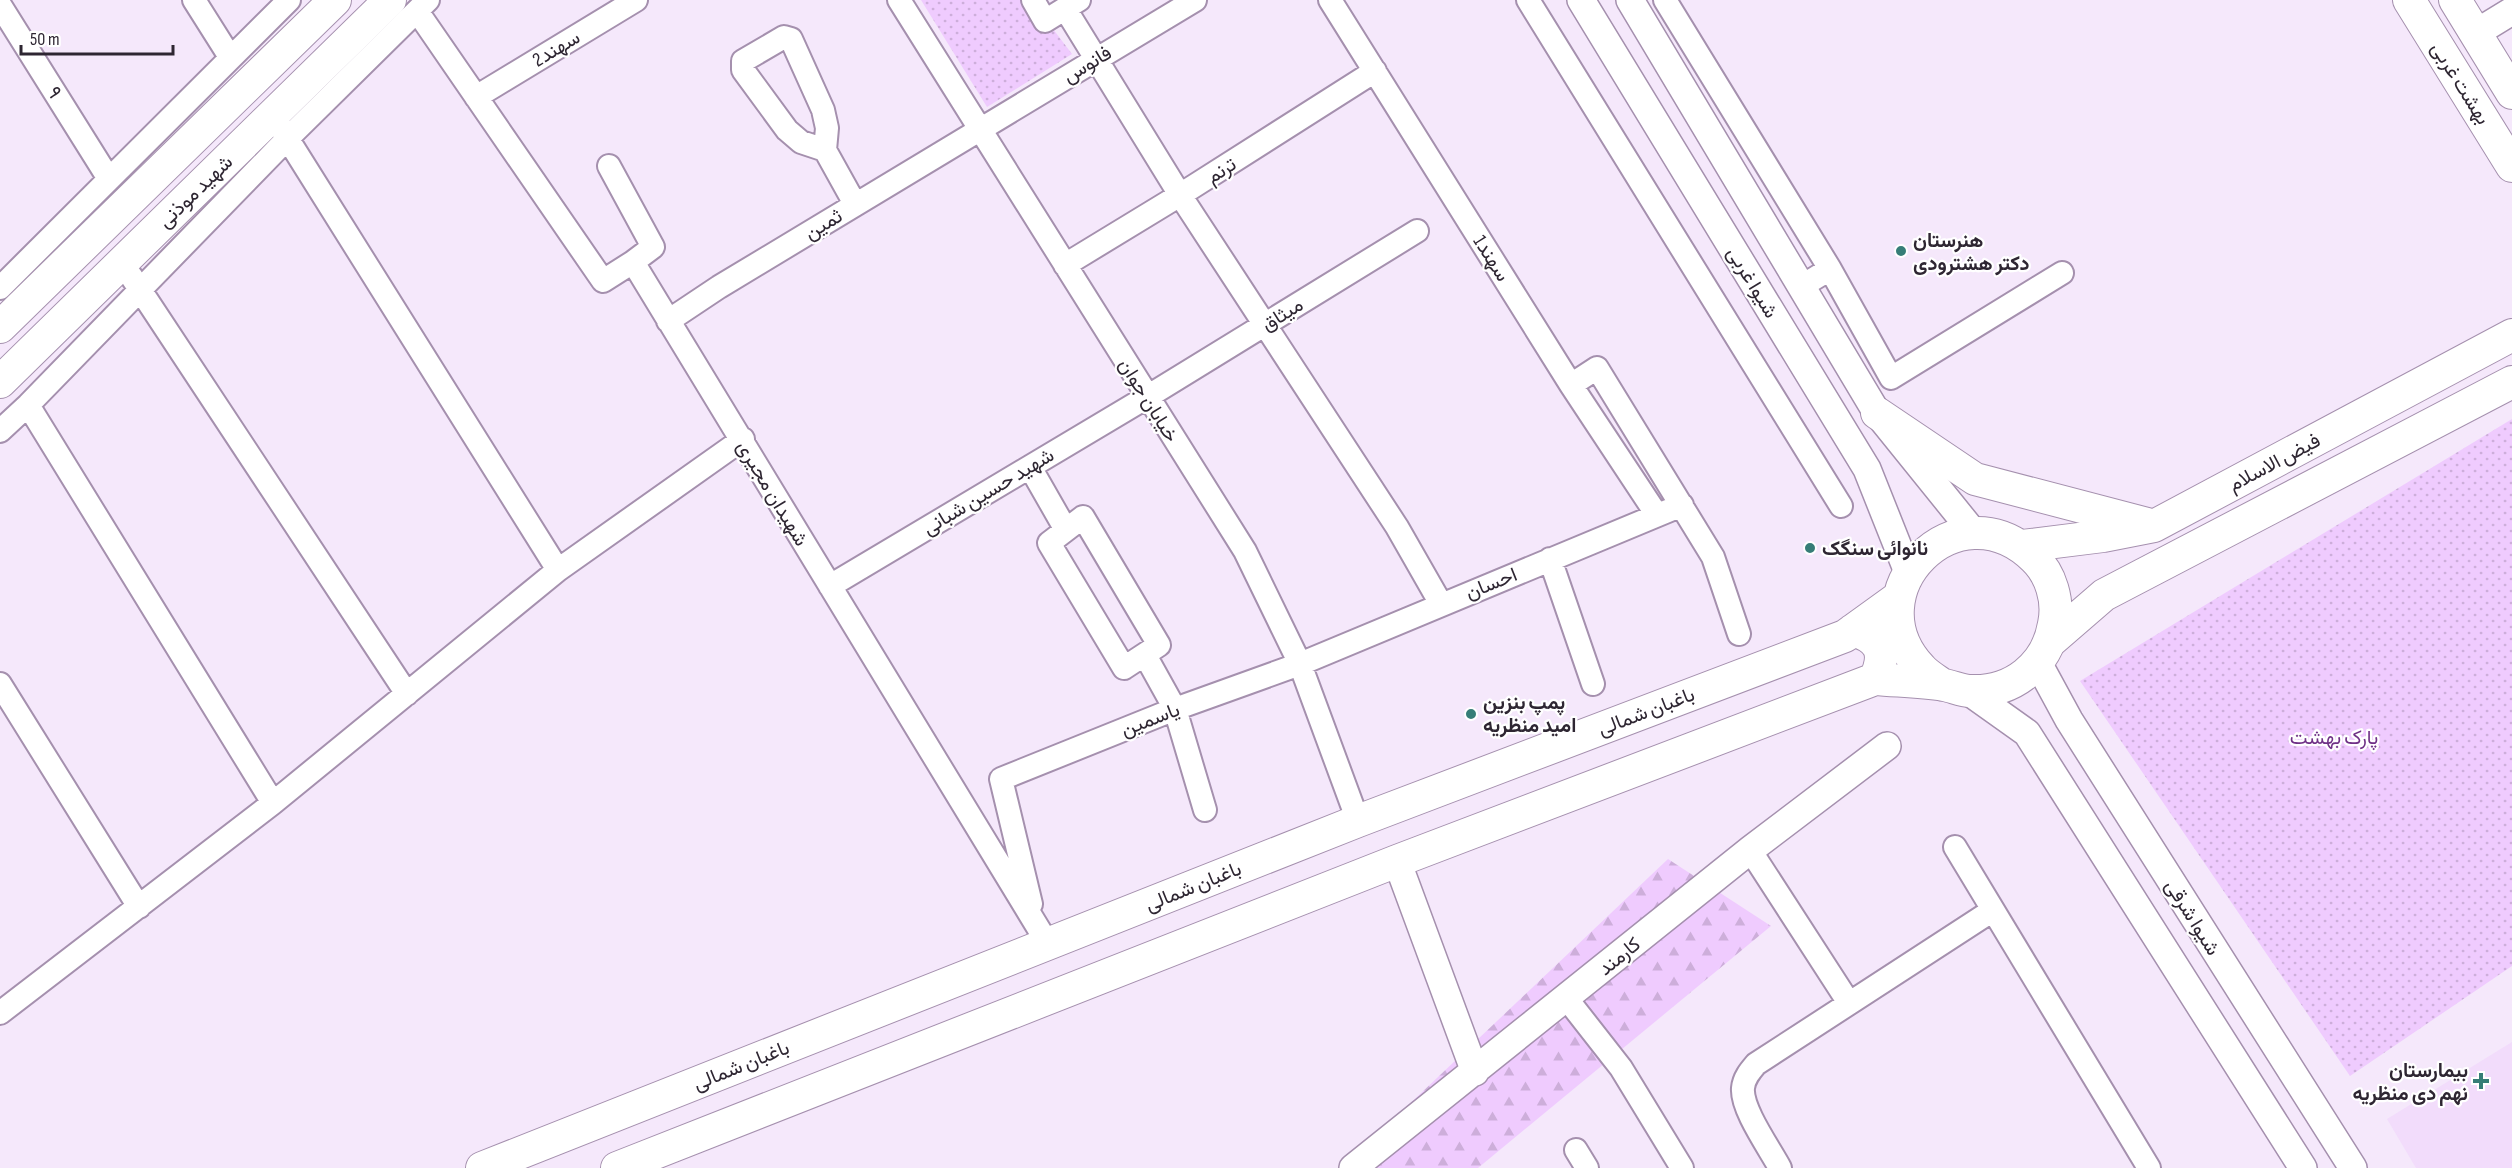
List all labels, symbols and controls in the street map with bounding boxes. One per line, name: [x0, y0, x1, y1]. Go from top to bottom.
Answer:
scale bar: [21, 18, 172, 56]
street label: 2سهند: [528, 25, 585, 72]
text: 50 m: [30, 29, 60, 50]
street label: بهشت غربی: [2425, 38, 2495, 129]
street label: فانوس: [1059, 41, 1116, 89]
street label: ۹: [41, 82, 67, 103]
street label: شهید موذنی: [153, 150, 238, 233]
street label: ترنم: [1202, 152, 1241, 189]
street label: ثمین: [800, 204, 847, 245]
place label: هنرستان دکتر هشترودی: [1913, 229, 2030, 276]
street label: 1سهند: [1468, 231, 1515, 286]
street label: شیوا غربی: [1721, 242, 1783, 323]
marker: هنرستان دکتر هشترودی: [1894, 244, 1908, 258]
street label: میثاق: [1257, 293, 1308, 337]
street label: خیابان جوان: [1113, 354, 1183, 447]
street label: فیض الاسلام: [2224, 429, 2325, 497]
street label: شهیدان مجیری: [731, 436, 813, 551]
street label: شهید حسین شبانی: [918, 443, 1059, 541]
place label: نانوائی سنگک: [1822, 537, 1928, 561]
marker: نانوائی سنگک: [1803, 541, 1817, 555]
street label: احسان: [1462, 563, 1521, 605]
street label: باغبان شمالی: [1595, 683, 1698, 741]
place label: پمپ بنزین امید منظریه: [1483, 691, 1576, 738]
street label: یاسمین: [1118, 698, 1183, 742]
marker: پمپ بنزین امید منظریه: [1464, 707, 1478, 721]
park label: پارک بهشت: [2290, 726, 2378, 751]
street label: باغبان شمالی: [1142, 857, 1245, 917]
street label: شیوا شرقی: [2159, 875, 2225, 960]
street label: کارمند: [1594, 932, 1646, 981]
street label: باغبان شمالی: [690, 1036, 793, 1096]
place label: بیمارستان نهم دی منظریه: [2353, 1059, 2468, 1106]
marker: بیمارستان نهم دی منظریه: [2472, 1072, 2490, 1090]

